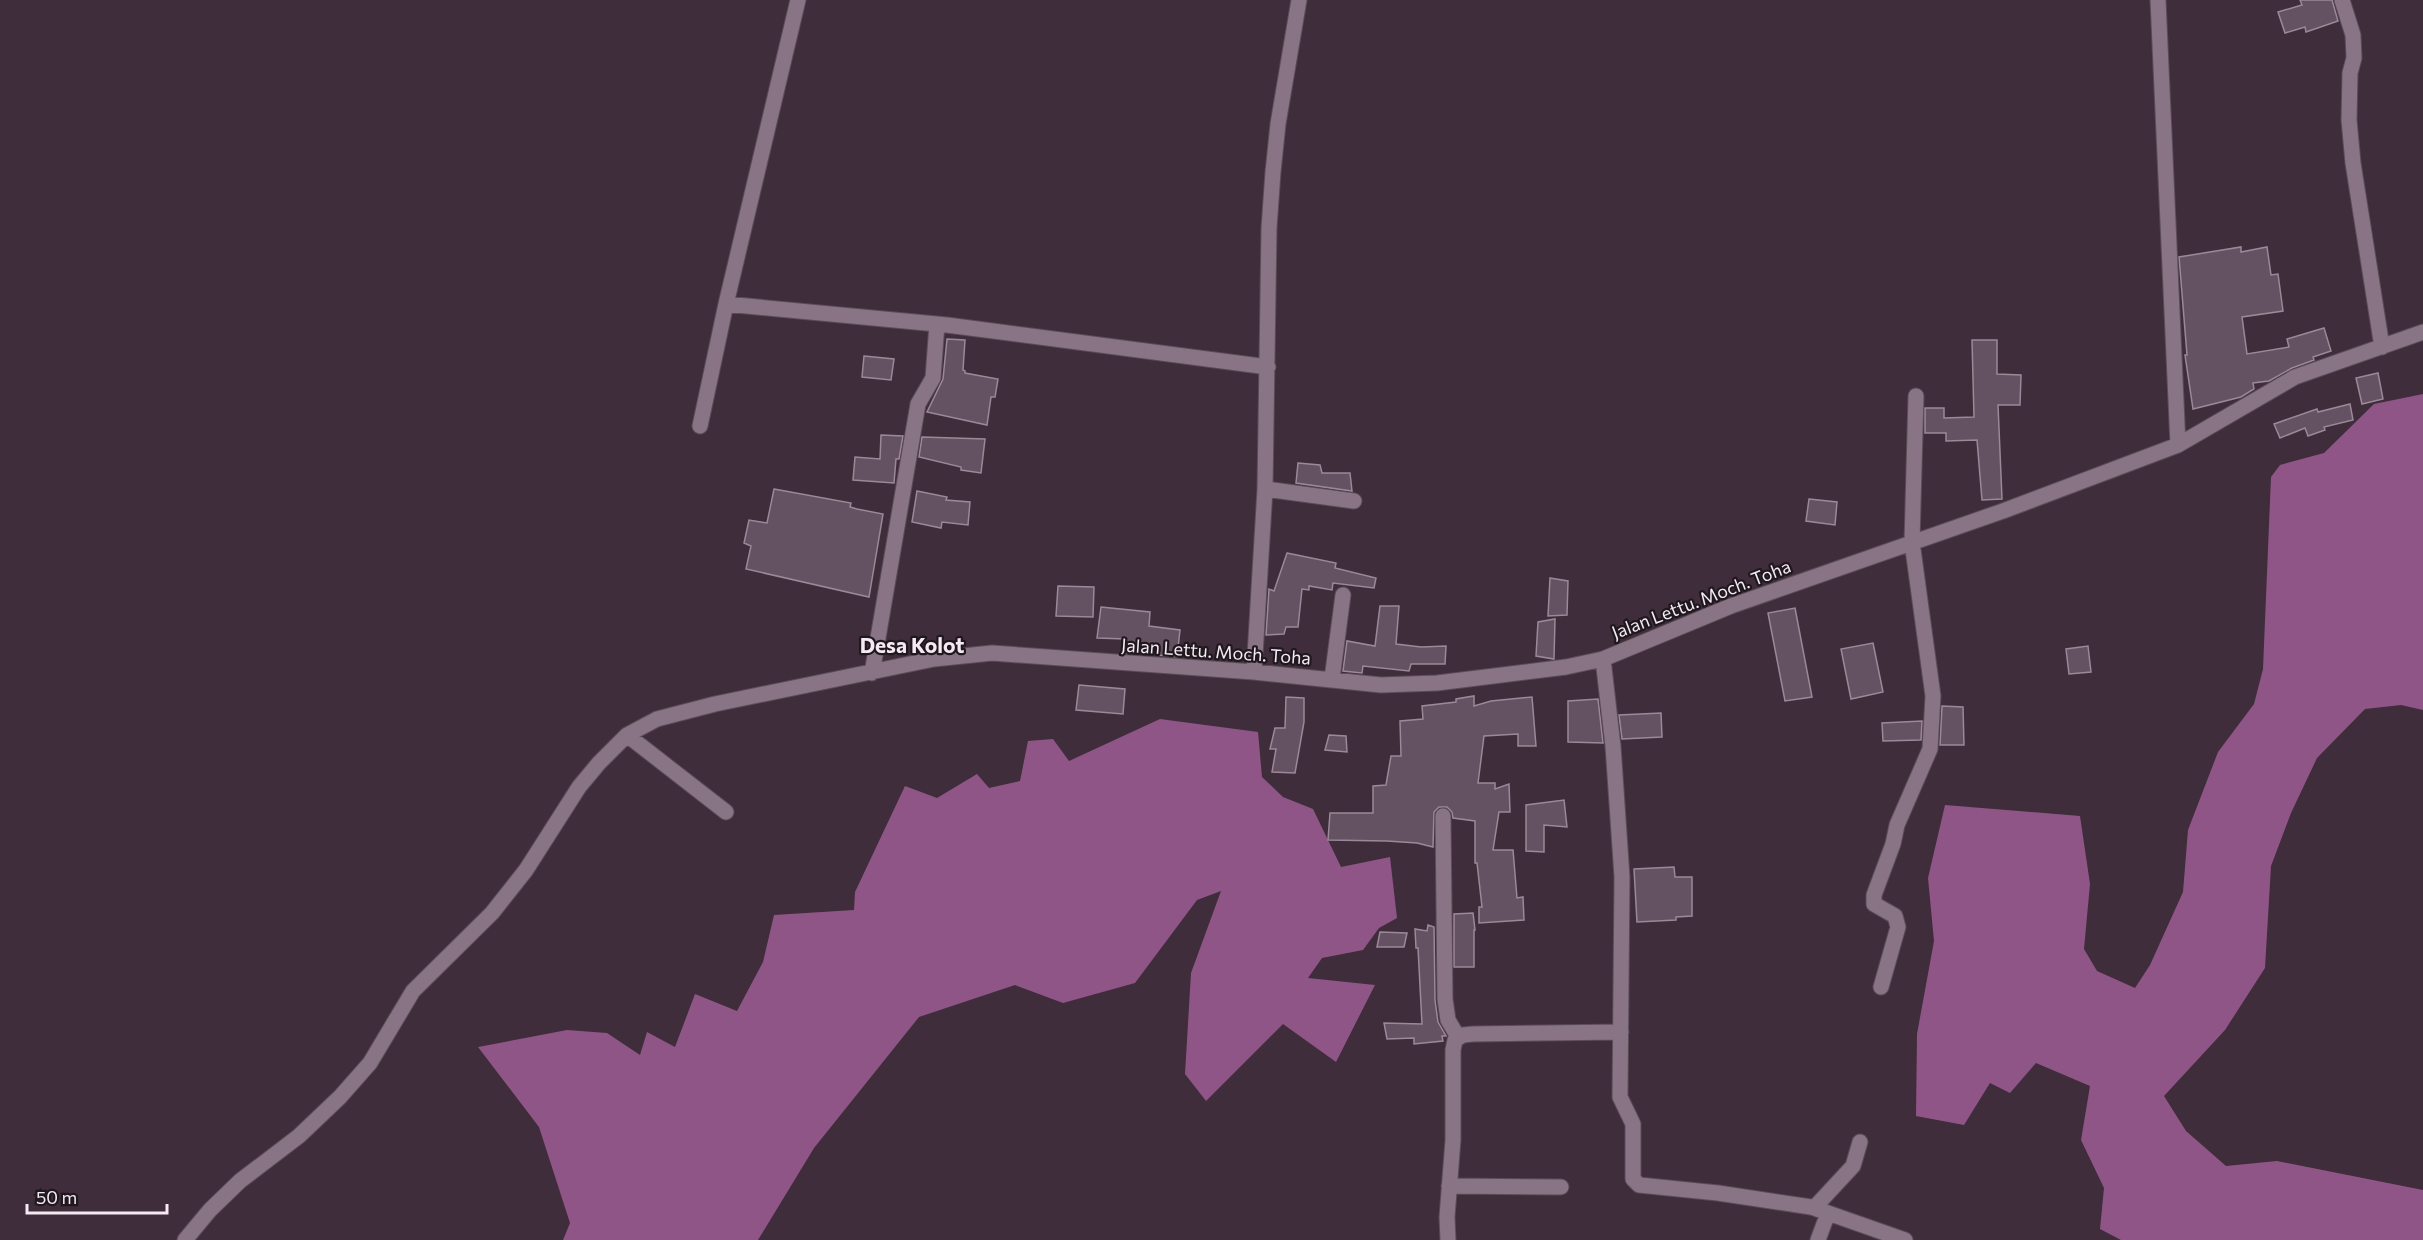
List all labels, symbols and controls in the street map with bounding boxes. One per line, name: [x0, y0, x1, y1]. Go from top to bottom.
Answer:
street label: Jalan Lettu. Moch. Toha: [1608, 555, 1794, 643]
district label: Desa Kolot: [860, 632, 964, 657]
street label: Jalan Lettu. Moch. Toha: [1120, 633, 1312, 669]
scale bar: [27, 1177, 166, 1215]
text: 50 m: [36, 1186, 77, 1208]

